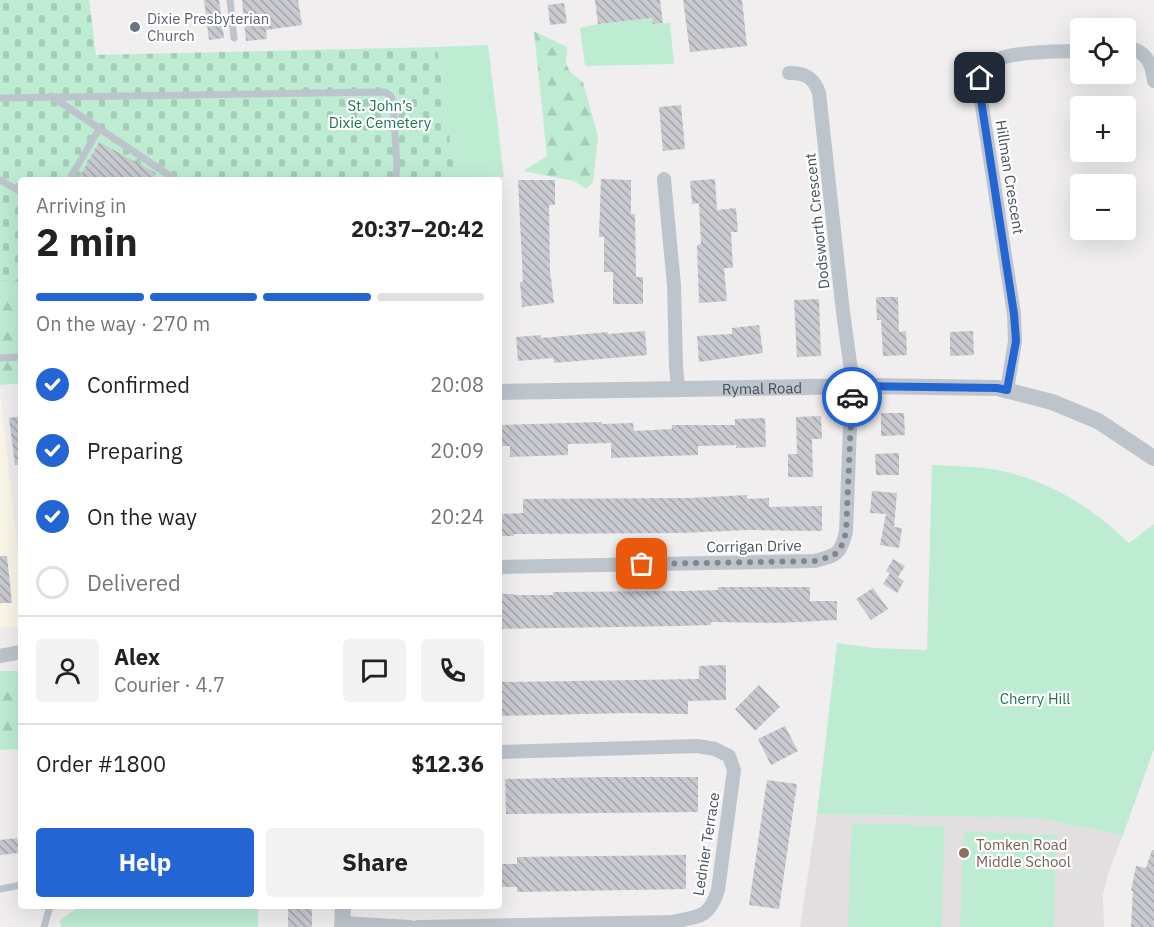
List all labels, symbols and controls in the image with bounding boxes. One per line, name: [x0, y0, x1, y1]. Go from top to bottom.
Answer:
place label: Dixie Presbyterian Church: [147, 9, 269, 45]
map controls: [1070, 18, 1136, 240]
button: locate: [1070, 18, 1136, 84]
marker: Dixie Presbyterian Church: [128, 20, 142, 34]
pin: [954, 52, 1005, 103]
icon: home: [963, 61, 996, 94]
park label: St. John’s Dixie Cemetery: [329, 96, 432, 132]
button: +: [1070, 96, 1136, 162]
street label: Hillman Crescent: [992, 119, 1028, 235]
street label: Dodsworth Crescent: [800, 152, 834, 290]
button: −: [1070, 174, 1136, 240]
text: Arriving in: [36, 192, 126, 219]
text: 20:37–20:42: [351, 214, 484, 243]
text: 2 min: [36, 216, 138, 267]
text: On the way · 270 m: [36, 310, 210, 337]
courier: [822, 367, 882, 427]
icon: check: [36, 368, 69, 401]
text: Confirmed: [87, 370, 190, 399]
text: 20:08: [430, 371, 484, 398]
street label: Rymal Road: [722, 378, 802, 398]
icon: car: [836, 381, 869, 414]
icon: check: [36, 434, 69, 467]
text: Preparing: [87, 436, 182, 465]
text: 20:09: [430, 437, 484, 464]
icon: check: [36, 500, 69, 533]
text: On the way: [87, 502, 197, 531]
text: 20:24: [430, 503, 484, 530]
street label: Corrigan Drive: [706, 536, 802, 556]
pin: [616, 538, 667, 589]
icon: bag: [625, 547, 658, 580]
text: Delivered: [87, 568, 181, 597]
button: person: [36, 639, 99, 702]
button: chat: [343, 639, 406, 702]
button: phone: [421, 639, 484, 702]
text: Alex: [114, 642, 160, 671]
text: Courier · 4.7: [114, 671, 225, 698]
park label: Cherry Hill: [1000, 689, 1070, 708]
text: Order #1800: [36, 749, 166, 778]
text: $12.36: [411, 749, 484, 778]
street label: Lednier Terrace: [688, 791, 724, 897]
button: Help: [36, 828, 254, 897]
button: Share: [266, 828, 484, 897]
place label: Tomken Road Middle School: [976, 835, 1071, 871]
marker: Tomken Road Middle School: [957, 846, 971, 860]

